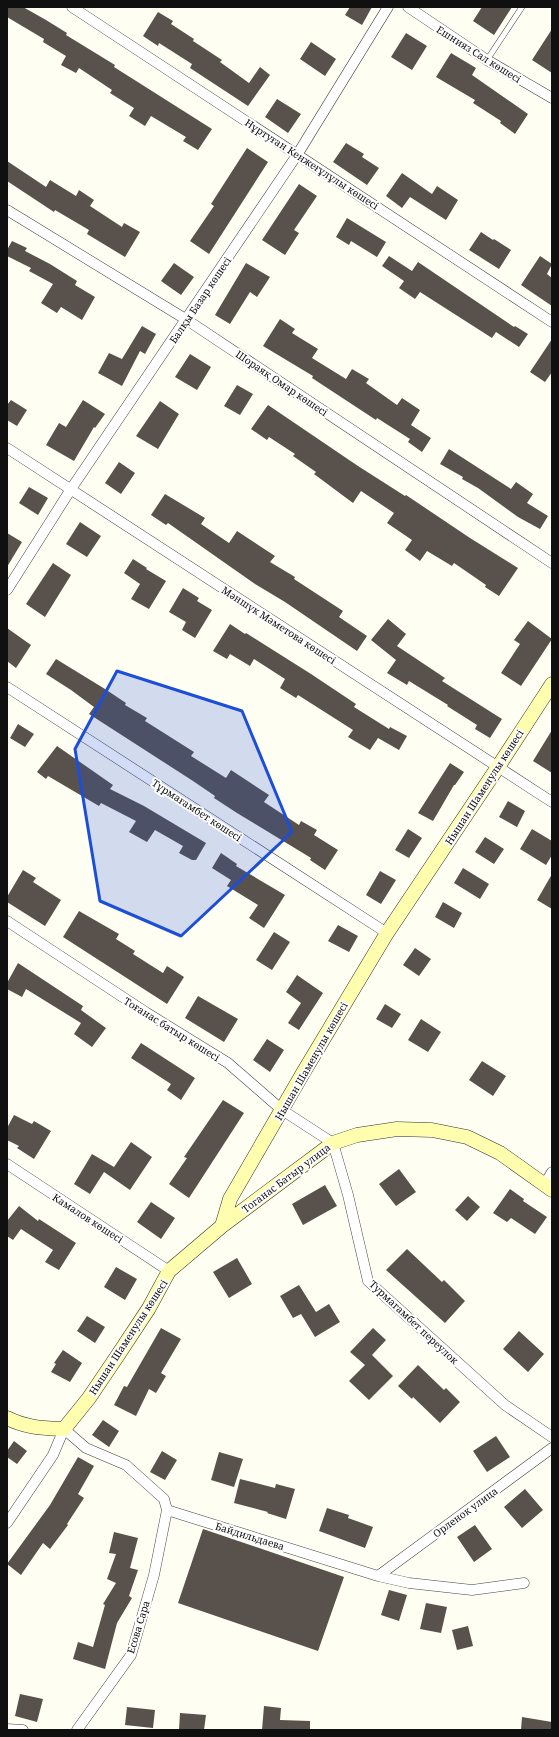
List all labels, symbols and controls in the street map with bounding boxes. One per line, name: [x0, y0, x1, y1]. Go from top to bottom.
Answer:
street label: Ешнияз Сал көшесі: [434, 22, 525, 86]
street label: Нұртуған Кенжеғұлұлы көшесі: [242, 115, 382, 213]
street label: Балқы Базар көшесі: [166, 254, 235, 346]
street label: Шораяқ Омар көшесі: [233, 347, 331, 419]
street label: Мәншүк Мәметова көшесі: [219, 583, 339, 668]
street label: Нышан Шаменулы көшесі: [441, 726, 527, 847]
street label: Тұрмағамбет көшесі: [149, 776, 245, 845]
street label: Тоғанас батыр көшесі: [121, 994, 223, 1065]
street label: Нышан Шаменулы көшесі: [271, 999, 351, 1123]
street label: Тоганас Батыр улица: [239, 1140, 333, 1216]
street label: Камалов көшесі: [50, 1190, 126, 1246]
street label: Нышан Шаменулы көшесі: [85, 1276, 171, 1397]
street label: Турмагамбет переулок: [366, 1277, 462, 1367]
street label: Орленок улица: [430, 1483, 501, 1540]
street label: Байдильдаева: [214, 1519, 287, 1553]
street label: Есова Сара: [123, 1599, 153, 1655]

